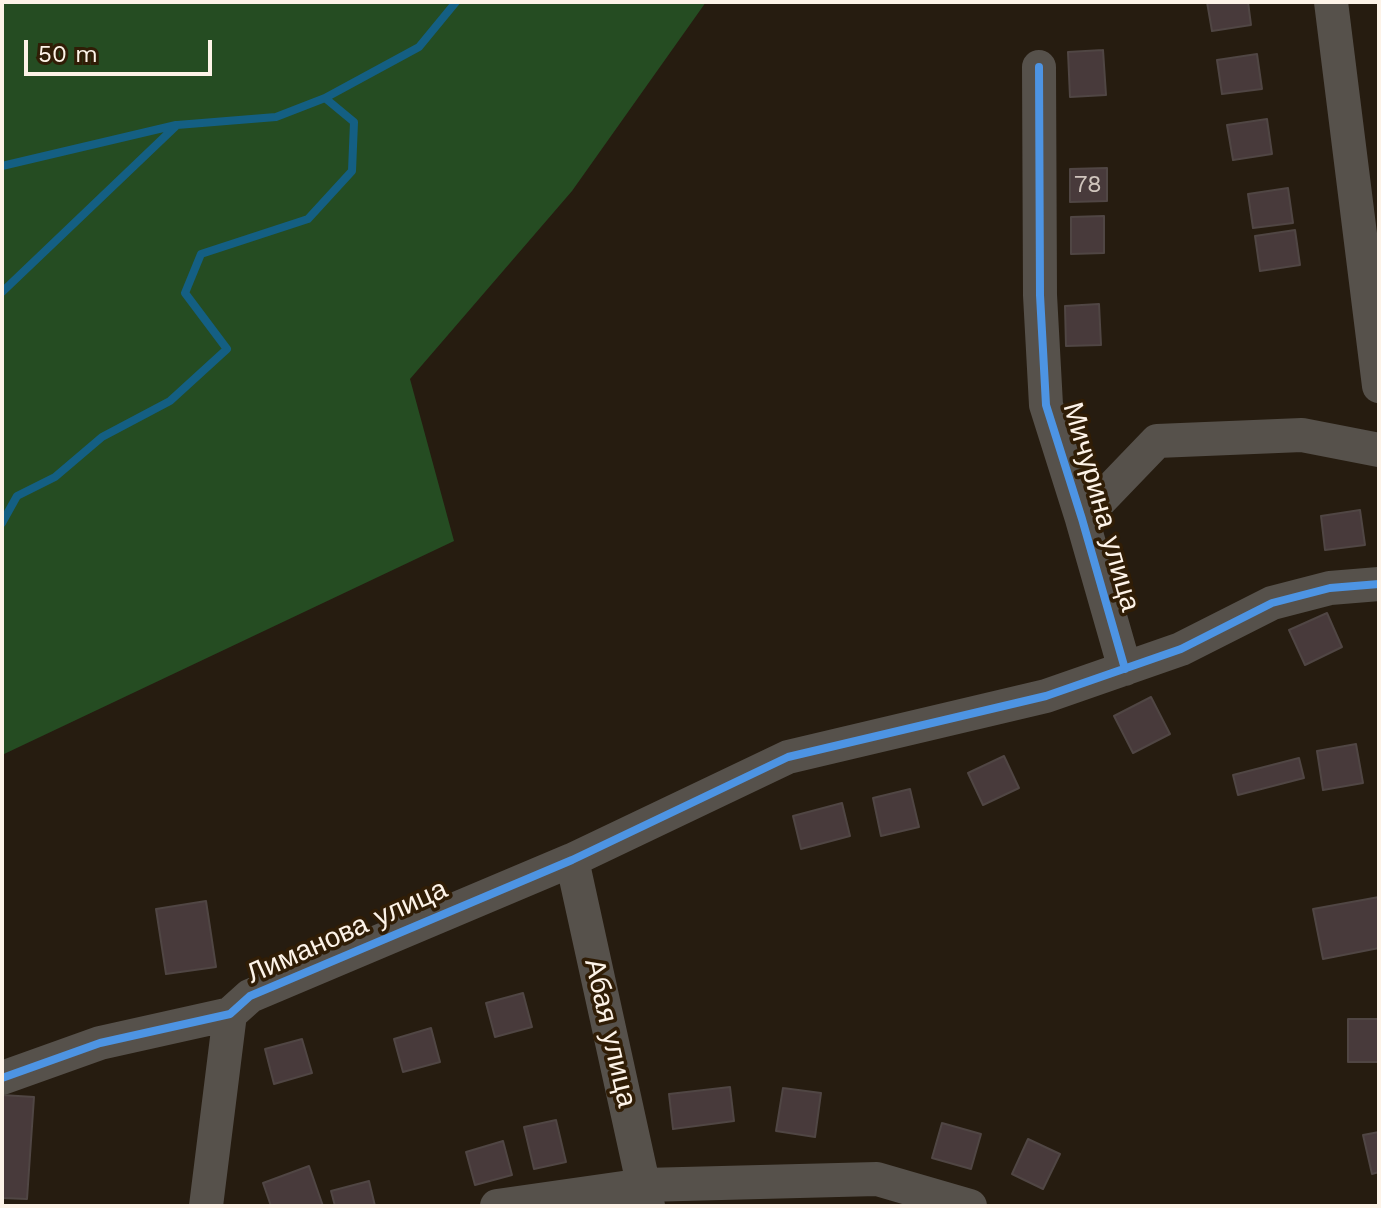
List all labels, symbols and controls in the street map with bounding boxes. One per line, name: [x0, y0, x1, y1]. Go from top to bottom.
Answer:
scale bar: [28, 24, 216, 74]
text: 50 m: [38, 40, 98, 68]
house number: 78: [1074, 171, 1102, 199]
street label: Мичурина улица: [1055, 399, 1147, 615]
street label: Лиманова улица: [241, 873, 453, 991]
street label: Абая улица: [577, 955, 643, 1111]

